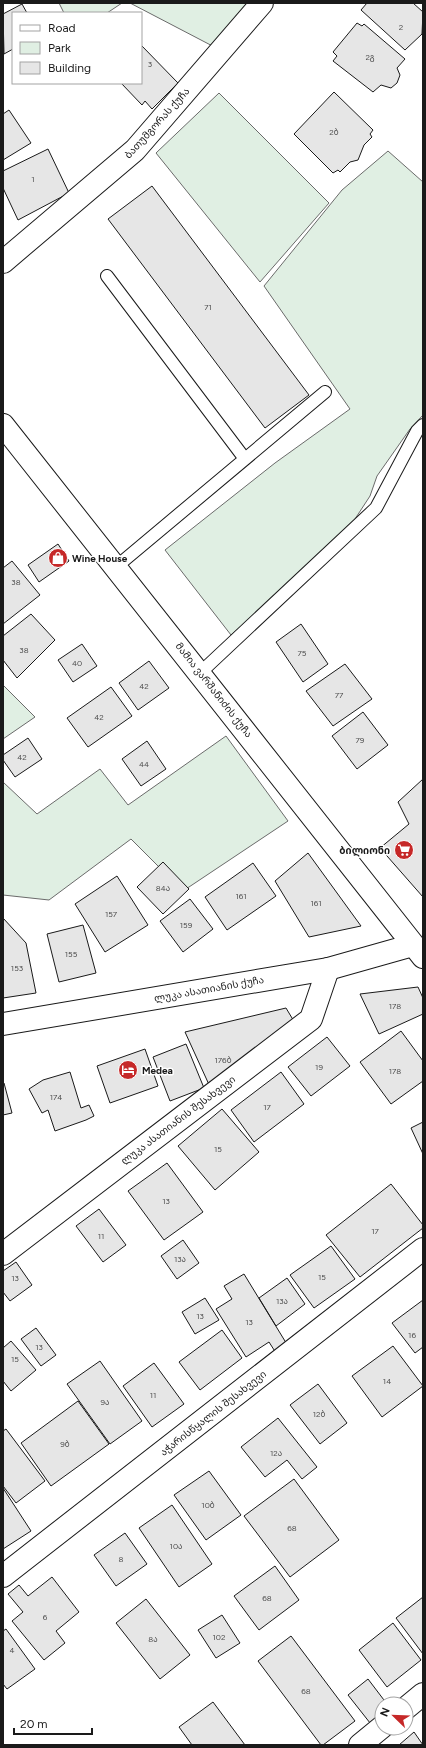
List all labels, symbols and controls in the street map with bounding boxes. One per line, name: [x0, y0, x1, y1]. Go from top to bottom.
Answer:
legend: [12, 12, 142, 84]
text: Road: [48, 21, 76, 35]
house number: 2: [399, 22, 403, 32]
text: Park: [48, 41, 71, 55]
house number: 2გ: [365, 52, 375, 62]
house number: 3: [148, 59, 152, 69]
text: Building: [48, 61, 91, 75]
street label: ბათუმგორას ქუჩა: [122, 85, 192, 161]
house number: 2ბ: [329, 127, 339, 137]
house number: 1: [31, 174, 35, 184]
house number: 71: [204, 302, 212, 312]
shop icon: Wine House: [47, 547, 69, 569]
place label: Wine House: [72, 552, 128, 565]
house number: 38: [11, 577, 21, 587]
street label: მამია ვარშანიძის ქუჩა: [173, 640, 255, 740]
house number: 38: [19, 645, 29, 655]
house number: 75: [298, 648, 307, 658]
house number: 40: [72, 658, 82, 668]
house number: 42: [139, 681, 149, 691]
house number: 77: [335, 690, 344, 700]
house number: 42: [94, 712, 104, 722]
house number: 79: [356, 735, 365, 745]
house number: 42: [17, 752, 27, 762]
house number: 44: [139, 759, 149, 769]
supermarket icon: ბილიონი: [393, 839, 415, 861]
place label: ბილიონი: [339, 844, 390, 857]
house number: 84ა: [156, 883, 170, 893]
house number: 161: [235, 891, 247, 901]
house number: 161: [310, 898, 322, 908]
house number: 157: [105, 909, 118, 919]
house number: 159: [180, 920, 193, 930]
house number: 155: [65, 949, 78, 959]
house number: 153: [11, 963, 23, 973]
street label: ლუკა ასათიანის ქუჩა: [153, 973, 265, 1005]
house number: 178: [389, 1001, 401, 1011]
house number: 176ბ: [215, 1055, 232, 1065]
hotel icon: Medea: [117, 1059, 139, 1081]
house number: 19: [315, 1062, 323, 1072]
place label: Medea: [142, 1064, 173, 1077]
house number: 178: [389, 1066, 401, 1076]
street label: ლუკა ასათიანის შესახვევი: [118, 1072, 238, 1167]
house number: 174: [50, 1092, 62, 1102]
house number: 17: [263, 1102, 271, 1112]
house number: 15: [214, 1144, 222, 1154]
house number: 13: [162, 1196, 170, 1206]
house number: 17: [371, 1226, 379, 1236]
house number: 11: [98, 1231, 104, 1241]
house number: 13ა: [174, 1254, 186, 1264]
house number: 15: [318, 1272, 326, 1282]
house number: 13: [11, 1273, 19, 1283]
house number: 13ა: [276, 1296, 288, 1306]
house number: 13: [196, 1311, 204, 1321]
house number: 13: [245, 1317, 253, 1327]
house number: 16: [408, 1330, 416, 1340]
house number: 13: [35, 1342, 43, 1352]
house number: 15: [11, 1354, 19, 1364]
street label: აჭარისწყალის შესახვევი: [157, 1367, 269, 1459]
house number: 14: [383, 1376, 391, 1386]
house number: 11: [150, 1390, 156, 1400]
house number: 9ა: [101, 1397, 109, 1407]
house number: 12ბ: [313, 1409, 325, 1419]
house number: 9ბ: [60, 1439, 70, 1449]
house number: 12ა: [270, 1448, 282, 1458]
house number: 10ბ: [201, 1500, 215, 1510]
house number: 68: [287, 1523, 297, 1533]
house number: 10ა: [170, 1541, 182, 1551]
house number: 8: [119, 1554, 124, 1564]
house number: 68: [262, 1593, 272, 1603]
house number: 6: [43, 1612, 48, 1622]
house number: 102: [213, 1632, 225, 1642]
house number: 8ა: [148, 1634, 158, 1644]
house number: 4: [10, 1645, 15, 1655]
house number: 68: [301, 1686, 311, 1696]
north arrow: [374, 1696, 414, 1736]
text: N: [378, 1706, 393, 1719]
scale bar: [14, 1710, 92, 1736]
text: 20 m: [20, 1717, 48, 1731]

